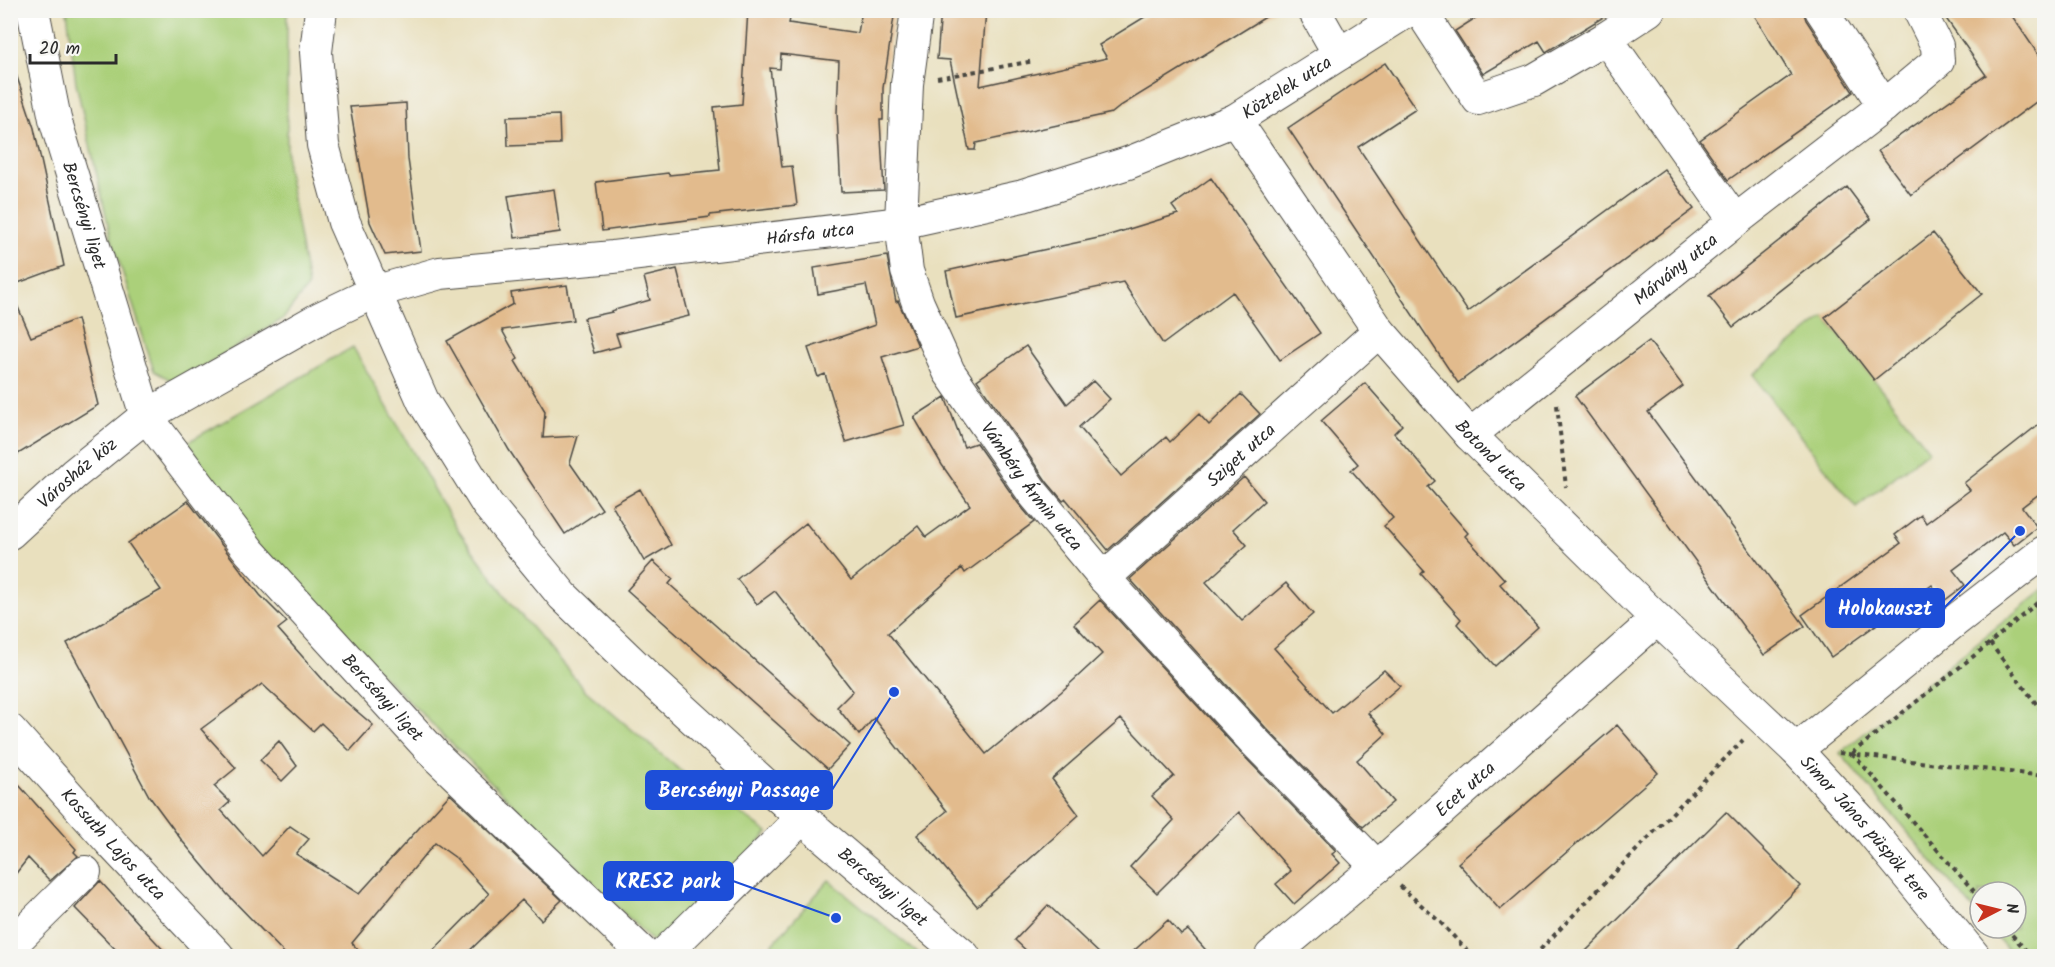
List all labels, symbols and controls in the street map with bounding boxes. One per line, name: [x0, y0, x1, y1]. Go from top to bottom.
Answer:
scale bar: [30, 27, 116, 65]
text: 20 m: [39, 35, 80, 64]
street label: Köztelek utca: [1237, 49, 1338, 128]
street label: Bercsényi liget: [53, 158, 114, 274]
street label: Hársfa utca: [764, 216, 856, 255]
street label: Márvány utca: [1627, 227, 1725, 314]
street label: Botond utca: [1447, 414, 1533, 499]
street label: Vámbéry Ármin utca: [972, 417, 1089, 559]
street label: Sziget utca: [1201, 417, 1283, 495]
street label: Városház köz: [31, 431, 124, 517]
callout: Holokauszt: [1826, 589, 1944, 627]
text: Holokauszt: [1838, 594, 1933, 626]
street label: Bercsényi liget: [334, 648, 431, 750]
street label: Simor János püspök tere: [1792, 749, 1936, 908]
street label: Ecet utca: [1429, 755, 1503, 825]
callout: Bercsényi Passage: [646, 771, 832, 809]
text: Bercsényi Passage: [658, 776, 820, 808]
street label: Kossuth Lajos utca: [53, 782, 172, 908]
street label: Bercsényi liget: [830, 841, 934, 936]
callout: KRESZ park: [604, 862, 733, 900]
text: KRESZ park: [616, 867, 722, 899]
north arrow: [1968, 880, 2028, 940]
text: N: [1998, 902, 2024, 915]

